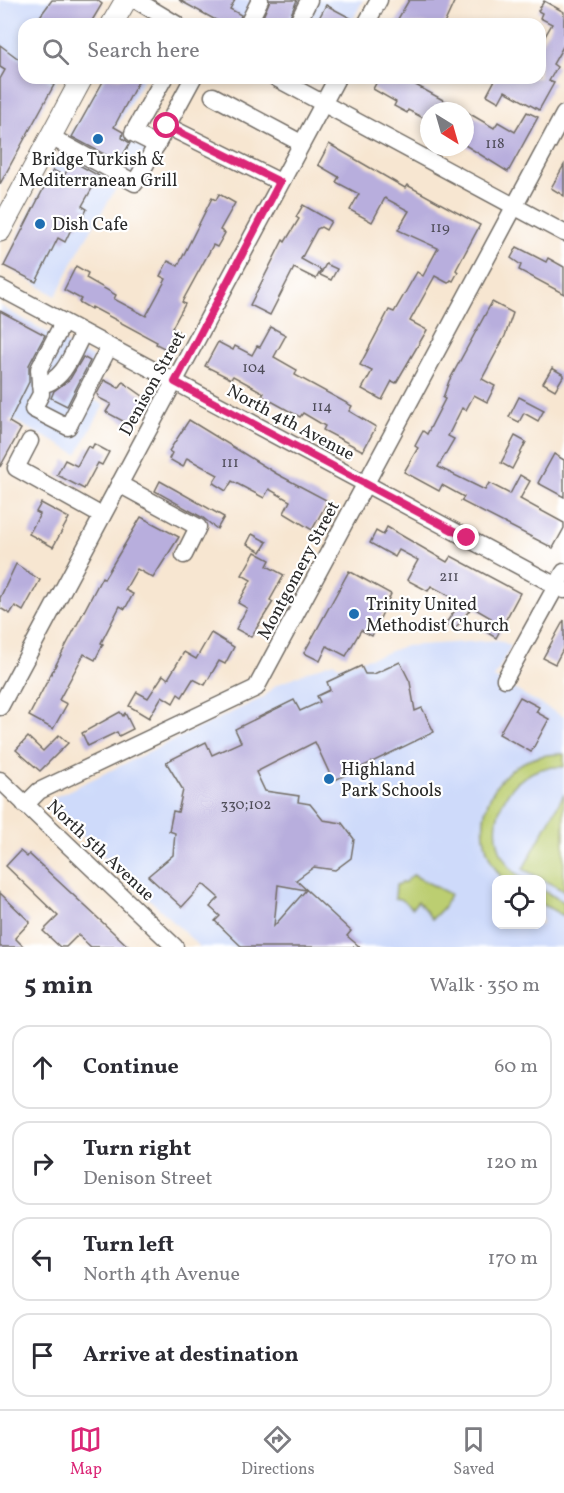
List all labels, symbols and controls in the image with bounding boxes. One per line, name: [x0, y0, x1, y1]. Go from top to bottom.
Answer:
search box: [18, 18, 546, 84]
icon: search: [39, 35, 72, 68]
text: Search here: [87, 36, 200, 67]
north arrow: [420, 102, 474, 156]
route start: [153, 112, 179, 138]
marker: Bridge Turkish & Mediterranean Grill: [91, 132, 105, 146]
house number: 118: [485, 134, 505, 155]
place label: Bridge Turkish & Mediterranean Grill: [19, 148, 177, 194]
place label: Dish Cafe: [52, 213, 128, 238]
marker: Dish Cafe: [33, 217, 47, 231]
house number: 119: [430, 218, 450, 239]
street label: Denison Street: [114, 327, 193, 441]
house number: 104: [242, 358, 266, 379]
street label: North 4th Avenue: [222, 379, 359, 468]
house number: 114: [312, 397, 332, 418]
house number: 111: [221, 453, 239, 474]
street label: Montgomery Street: [252, 497, 346, 644]
route end: [453, 524, 479, 550]
house number: 211: [439, 567, 459, 588]
place label: Trinity United Methodist Church: [366, 593, 510, 639]
marker: Trinity United Methodist Church: [347, 607, 361, 621]
place label: Highland Park Schools: [341, 758, 442, 804]
marker: Highland Park Schools: [322, 772, 336, 786]
street label: North 5th Avenue: [41, 794, 159, 908]
house number: 330;102: [221, 795, 271, 816]
map controls: [492, 875, 546, 929]
button: locate: [492, 875, 546, 929]
text: 5 min: [24, 968, 93, 1004]
text: Walk · 350 m: [429, 972, 540, 1000]
icon: ahead: [26, 1051, 59, 1084]
text: Continue: [83, 1052, 179, 1083]
text: 60 m: [494, 1053, 538, 1081]
text: Turn right: [83, 1134, 191, 1165]
icon: right: [26, 1147, 59, 1180]
text: 120 m: [486, 1149, 538, 1177]
text: Denison Street: [83, 1165, 213, 1193]
text: Turn left: [83, 1230, 174, 1261]
icon: left: [26, 1243, 59, 1276]
text: 170 m: [488, 1245, 538, 1273]
text: North 4th Avenue: [83, 1261, 240, 1289]
icon: arrive: [26, 1339, 59, 1372]
text: Arrive at destination: [83, 1340, 299, 1371]
tab: Map: [69, 1423, 102, 1481]
tab: Directions: [241, 1423, 315, 1481]
tab: Saved: [453, 1423, 495, 1481]

